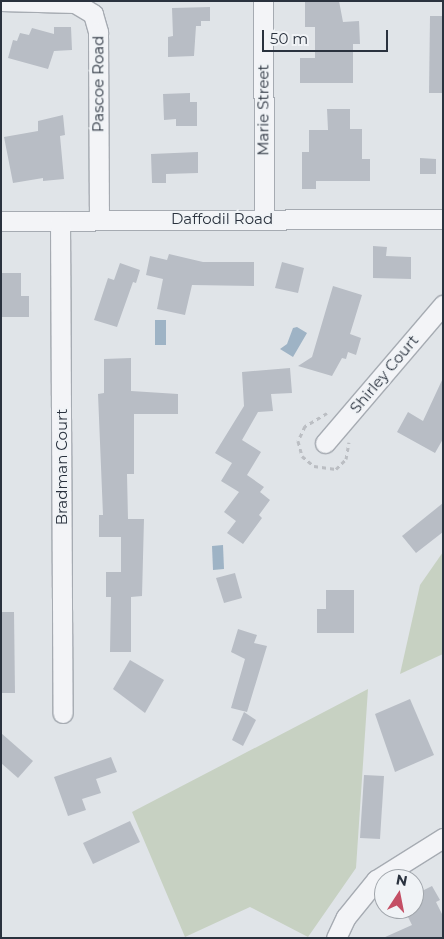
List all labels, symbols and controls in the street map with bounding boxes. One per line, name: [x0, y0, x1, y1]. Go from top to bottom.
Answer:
scale bar: [264, 20, 390, 52]
text: 50 m: [270, 29, 308, 48]
street label: Pascoe Road: [89, 36, 107, 132]
street label: Marie Street: [254, 64, 272, 156]
street label: Daffodil Road: [171, 210, 273, 228]
street label: Shirley Court: [346, 331, 422, 417]
street label: Bradman Court: [53, 409, 71, 525]
north arrow: [374, 869, 424, 919]
text: N: [394, 870, 409, 890]

